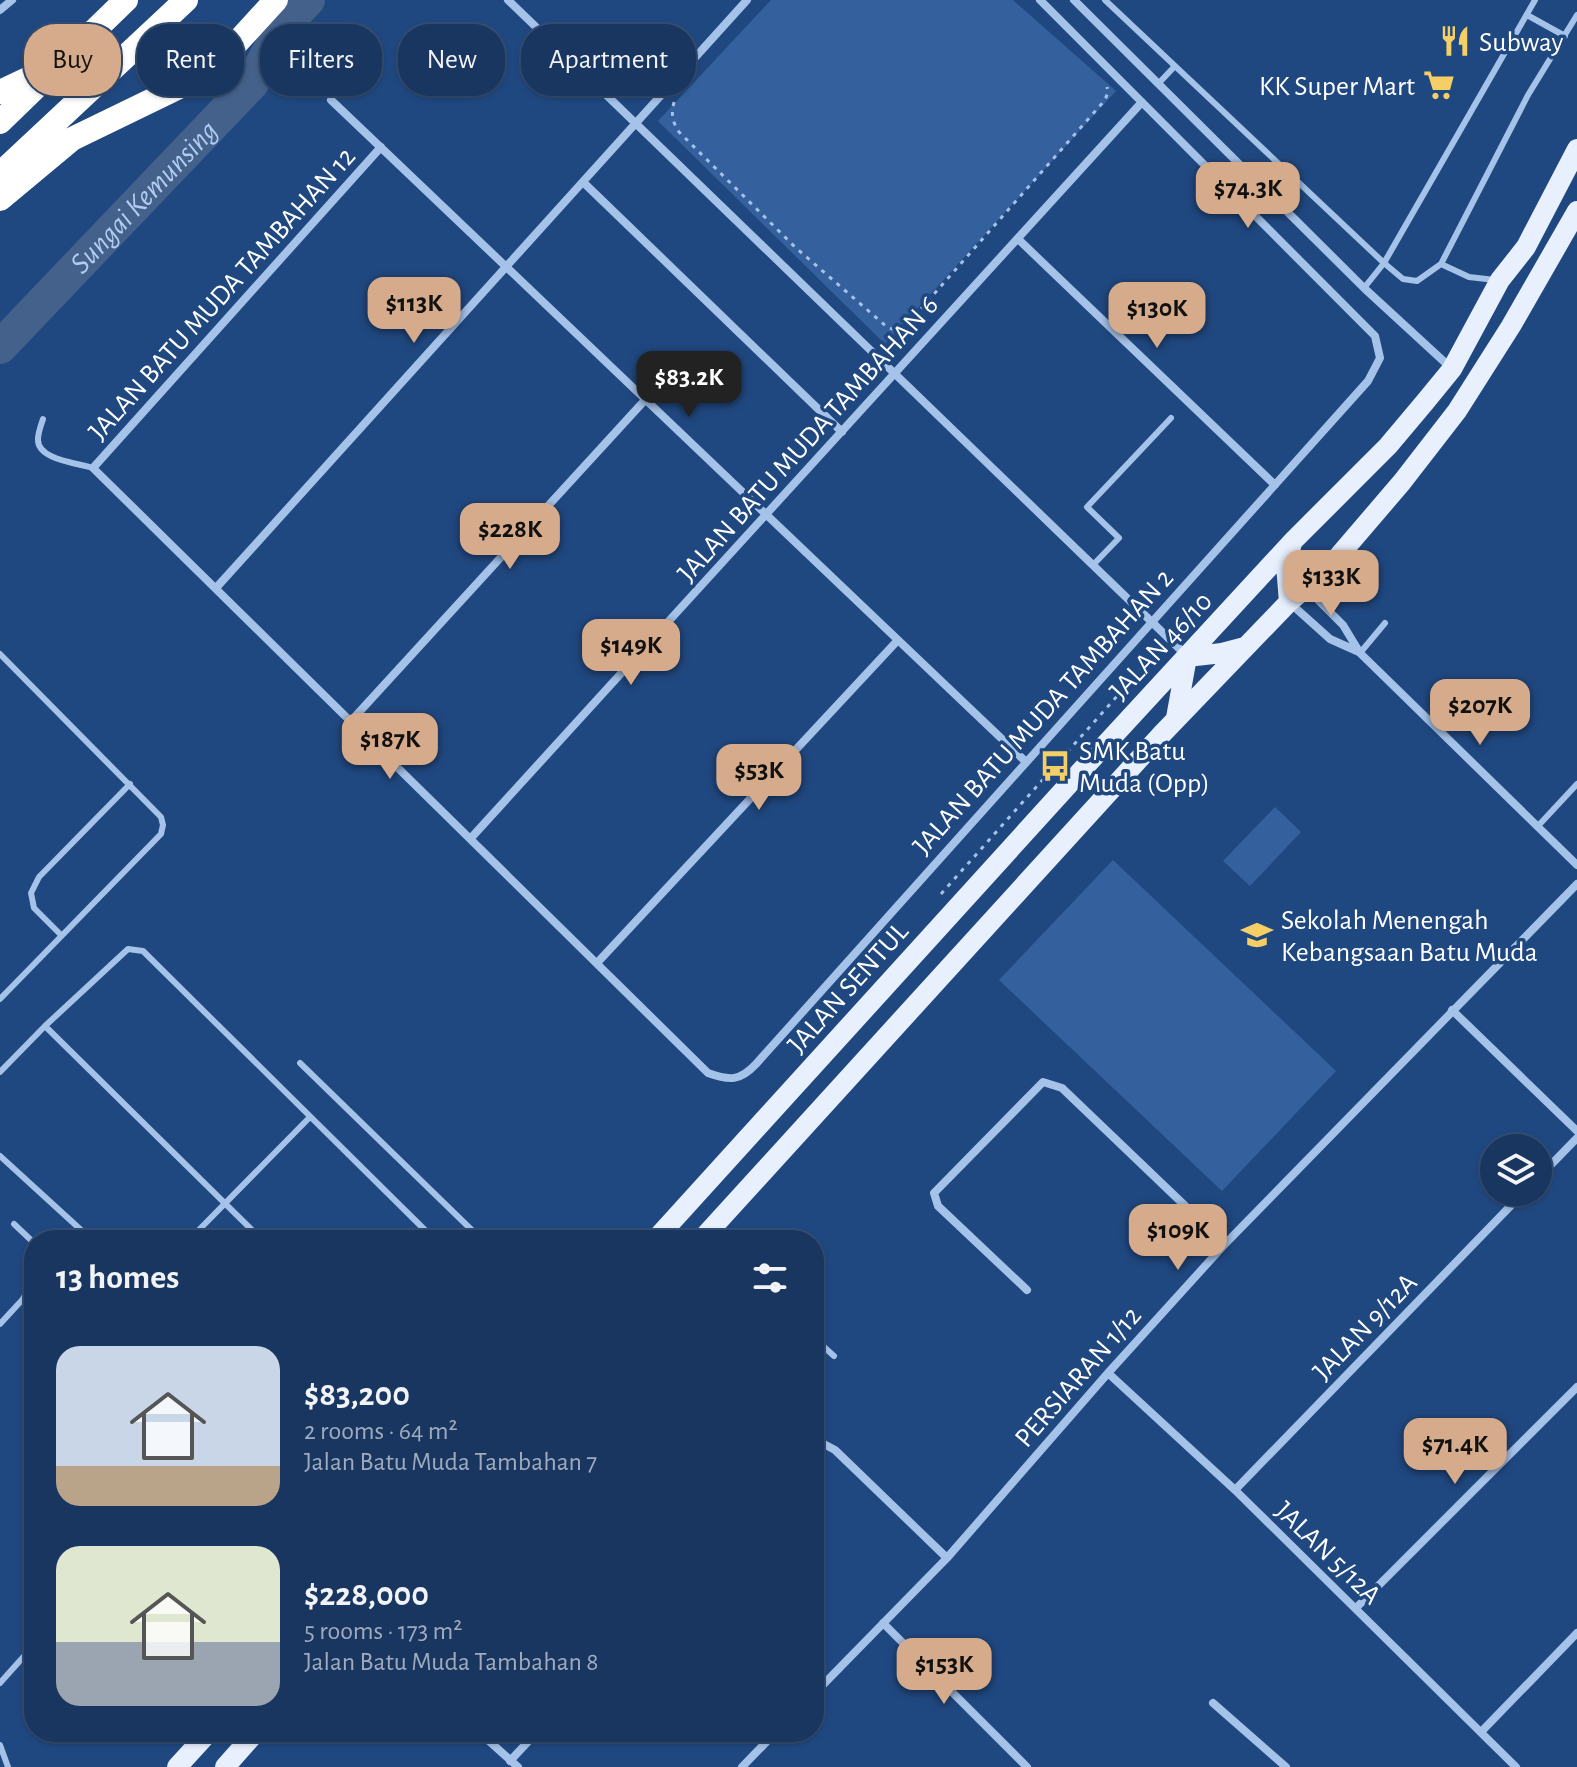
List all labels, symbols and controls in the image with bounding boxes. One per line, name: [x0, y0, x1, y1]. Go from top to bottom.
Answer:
chip: Buy: [24, 24, 121, 96]
chip: Rent: [137, 24, 244, 96]
chip: Filters: [260, 24, 382, 96]
chip: New: [398, 24, 505, 96]
chip: Apartment: [521, 24, 696, 96]
restaurant icon: Subway: [1438, 24, 1472, 58]
place label: Subway: [1479, 29, 1563, 57]
supermarket icon: KK Super Mart: [1422, 68, 1456, 102]
place label: KK Super Mart: [1259, 73, 1415, 101]
water label: Sungai Kemunsing: [65, 115, 224, 279]
street label: JALAN BATU MUDA TAMBAHAN 12: [84, 143, 361, 446]
pin: $74.3K: [1183, 162, 1313, 230]
text: $74.3K: [1214, 175, 1282, 201]
pin: $113K: [358, 277, 470, 345]
pin: $130K: [1101, 282, 1213, 350]
text: $113K: [386, 290, 442, 316]
street label: JALAN BATU MUDA TAMBAHAN 6: [673, 291, 944, 588]
text: $130K: [1127, 295, 1188, 321]
pin: $83.2K: [624, 351, 754, 419]
text: $83.2K: [654, 364, 724, 390]
pin: $228K: [454, 503, 566, 571]
text: $228K: [478, 516, 542, 542]
pin: $133K: [1275, 550, 1387, 618]
text: $133K: [1302, 563, 1360, 589]
street label: JALAN BATU MUDA TAMBAHAN 2: [908, 564, 1179, 861]
street label: JALAN 46/10: [1105, 587, 1218, 705]
pin: $149K: [575, 619, 687, 687]
text: $149K: [600, 632, 662, 658]
pin: $207K: [1424, 679, 1536, 747]
text: $207K: [1448, 692, 1512, 718]
pin: $187K: [334, 713, 446, 781]
text: $187K: [360, 726, 420, 752]
place label: SMK Batu Muda (Opp): [1079, 738, 1210, 798]
pin: $53K: [712, 744, 806, 812]
bus stop icon: SMK Batu Muda (Opp): [1038, 749, 1072, 783]
text: $53K: [734, 757, 784, 783]
place label: Sekolah Menengah Kebangsaan Batu Muda: [1281, 907, 1538, 967]
street label: JALAN SENTUL: [783, 917, 914, 1059]
school or university icon: Sekolah Menengah Kebangsaan Batu Muda: [1240, 918, 1274, 952]
map controls: [1480, 1134, 1552, 1206]
button: layers: [1480, 1134, 1552, 1206]
pin: $109K: [1122, 1204, 1234, 1272]
text: $109K: [1147, 1217, 1209, 1243]
icon: filters: [748, 1256, 792, 1300]
text: 13 homes: [56, 1261, 179, 1295]
street label: JALAN 9/12A: [1308, 1269, 1423, 1386]
street label: PERSIARAN 1/12: [1010, 1302, 1147, 1453]
icon: home: [120, 1378, 216, 1474]
text: $83,200: [304, 1378, 410, 1412]
text: 2 rooms · 64 m²: [304, 1418, 458, 1444]
pin: $71.4K: [1390, 1418, 1520, 1486]
text: $71.4K: [1422, 1431, 1488, 1457]
text: Jalan Batu Muda Tambahan 7: [304, 1449, 597, 1475]
street label: JALAN 5/12A: [1269, 1497, 1386, 1610]
icon: home: [120, 1578, 216, 1674]
text: $228,000: [304, 1578, 429, 1612]
text: 5 rooms · 173 m²: [304, 1618, 462, 1644]
pin: $153K: [888, 1638, 1000, 1706]
text: Jalan Batu Muda Tambahan 8: [304, 1649, 599, 1675]
text: $153K: [915, 1651, 973, 1677]

